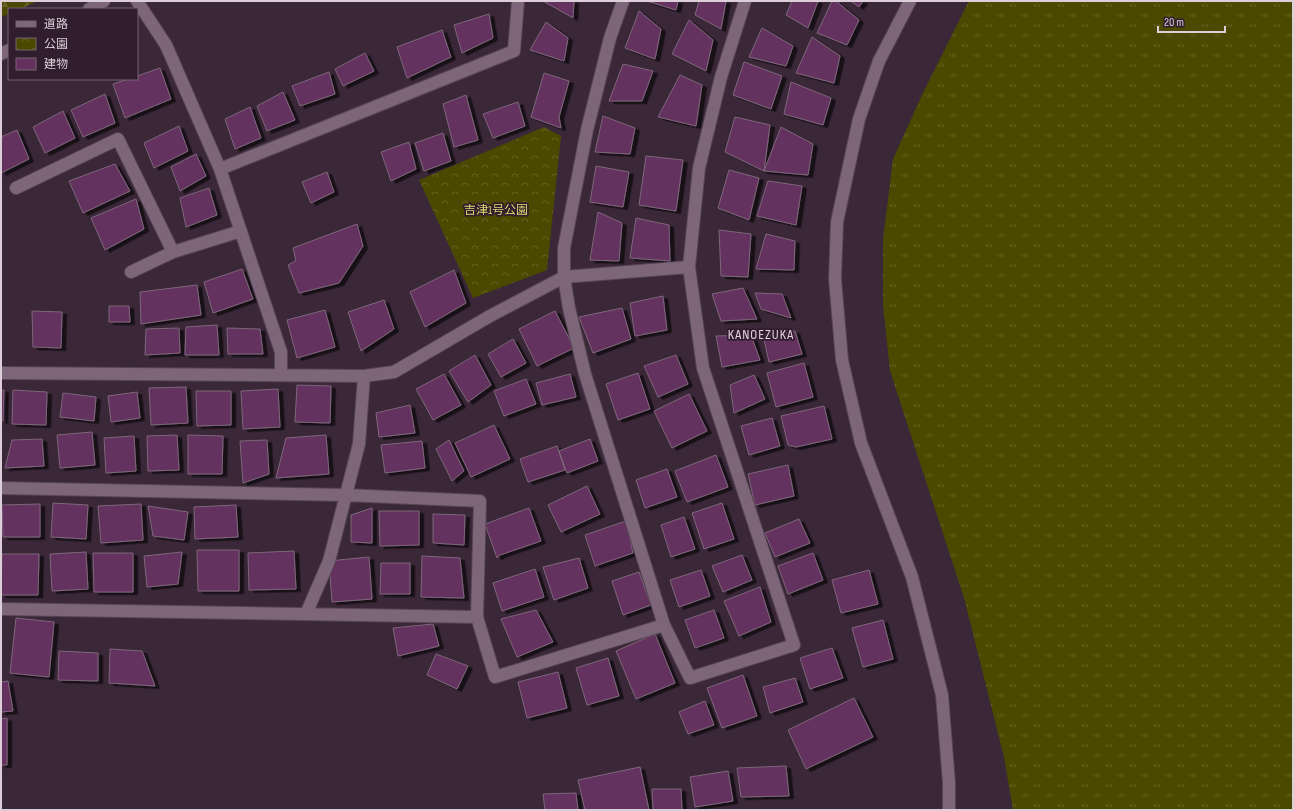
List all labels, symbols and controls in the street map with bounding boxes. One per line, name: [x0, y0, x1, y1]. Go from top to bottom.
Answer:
legend: [8, 8, 138, 80]
scale bar: [1158, 8, 1225, 34]
text: 20 m: [1164, 15, 1184, 30]
text: 道路: [44, 17, 68, 32]
text: 公園: [44, 37, 68, 52]
text: 建物: [44, 57, 68, 72]
park label: 吉津1号公園: [464, 203, 528, 218]
district label: KANOEZUKA: [728, 326, 794, 343]

